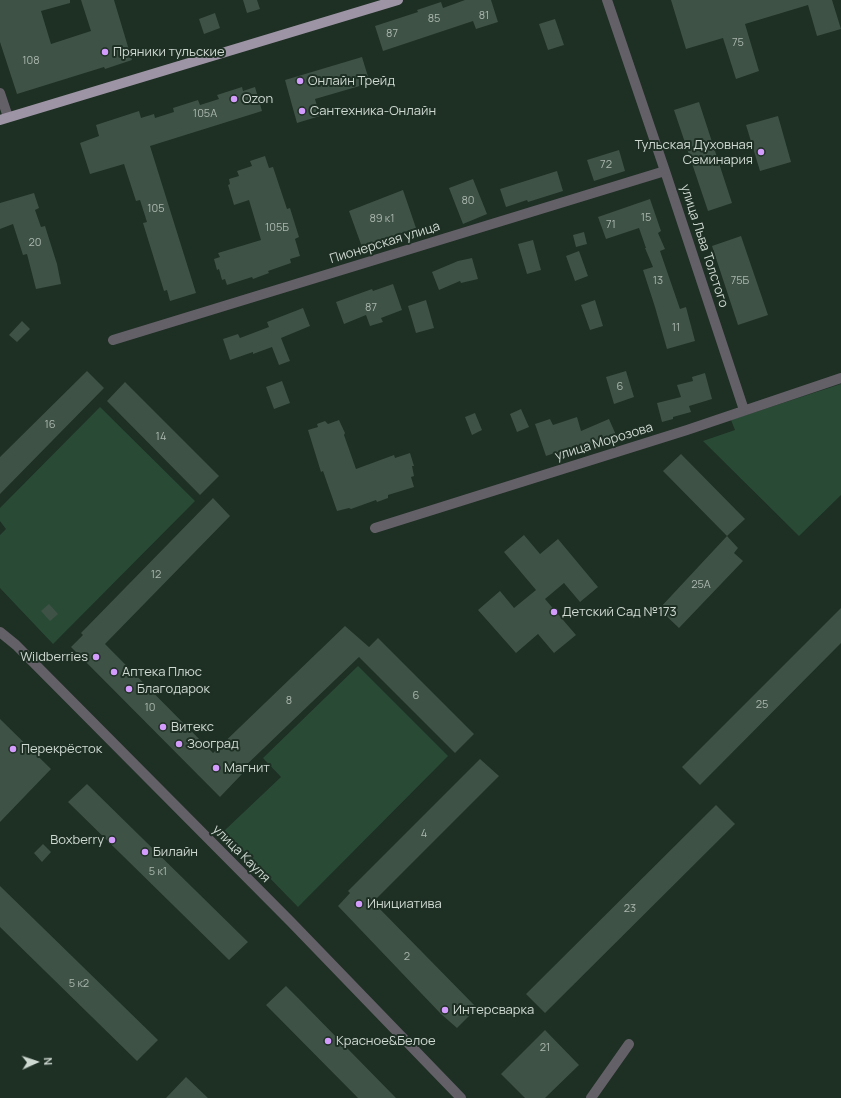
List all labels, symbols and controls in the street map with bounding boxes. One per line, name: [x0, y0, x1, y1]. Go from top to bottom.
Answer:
house number: 81: [479, 9, 489, 23]
house number: 85: [428, 12, 440, 26]
house number: 87: [386, 27, 398, 41]
house number: 75: [732, 36, 744, 50]
place label: Пряники тульские: [113, 44, 225, 60]
marker: Пряники тульские: [100, 47, 110, 57]
house number: 108: [22, 54, 40, 68]
place label: Онлайн Трейд: [308, 73, 395, 89]
marker: Онлайн Трейд: [295, 76, 305, 86]
place label: Ozon: [242, 91, 273, 107]
marker: Ozon: [229, 94, 239, 104]
place label: Сантехника-Онлайн: [310, 103, 436, 119]
marker: Сантехника-Онлайн: [297, 106, 307, 116]
house number: 105А: [193, 107, 217, 121]
place label: Тульская Духовная Семинария: [635, 137, 753, 168]
marker: Тульская Духовная Семинария: [756, 147, 766, 157]
house number: 72: [600, 158, 612, 172]
street label: улица Льва Толстого: [677, 182, 731, 310]
house number: 80: [461, 194, 475, 208]
house number: 105: [147, 202, 165, 216]
house number: 15: [641, 211, 651, 225]
house number: 89 к1: [369, 212, 395, 226]
house number: 71: [606, 218, 616, 232]
street label: Пионерская улица: [328, 219, 442, 267]
house number: 105Б: [265, 221, 289, 235]
house number: 20: [29, 236, 41, 250]
house number: 13: [653, 274, 663, 288]
house number: 75Б: [731, 274, 749, 288]
house number: 87: [365, 301, 377, 315]
house number: 11: [672, 321, 680, 335]
house number: 6: [617, 380, 623, 394]
house number: 16: [44, 418, 56, 432]
street label: улица Морозова: [553, 420, 655, 464]
house number: 14: [156, 430, 166, 444]
house number: 12: [151, 568, 161, 582]
house number: 25А: [691, 578, 711, 592]
place label: Детский Сад №173: [562, 604, 677, 620]
marker: Детский Сад №173: [549, 607, 559, 617]
place label: Wildberries: [20, 649, 88, 665]
marker: Wildberries: [91, 652, 101, 662]
place label: Аптека Плюс: [122, 664, 202, 680]
marker: Аптека Плюс: [109, 667, 119, 677]
place label: Благодарок: [137, 681, 210, 697]
marker: Благодарок: [124, 684, 134, 694]
house number: 6: [413, 689, 419, 703]
house number: 8: [286, 694, 292, 708]
house number: 25: [756, 698, 768, 712]
house number: 10: [145, 701, 155, 715]
place label: Витекс: [171, 719, 214, 735]
marker: Витекс: [158, 722, 168, 732]
place label: Зооград: [187, 736, 239, 752]
marker: Зооград: [174, 739, 184, 749]
place label: Перекрёсток: [21, 741, 102, 757]
marker: Перекрёсток: [8, 744, 18, 754]
place label: Магнит: [224, 760, 270, 776]
marker: Магнит: [211, 763, 221, 773]
street label: улица Кауля: [209, 822, 273, 886]
house number: 4: [421, 827, 427, 841]
place label: Boxberry: [50, 832, 104, 848]
marker: Boxberry: [107, 835, 117, 845]
place label: Билайн: [153, 844, 198, 860]
marker: Билайн: [140, 847, 150, 857]
house number: 5 к1: [149, 865, 167, 879]
place label: Инициатива: [367, 896, 442, 912]
marker: Инициатива: [354, 899, 364, 909]
house number: 23: [624, 902, 636, 916]
house number: 2: [404, 950, 410, 964]
house number: 5 к2: [69, 977, 89, 991]
place label: Интерсварка: [453, 1002, 534, 1018]
marker: Интерсварка: [440, 1005, 450, 1015]
place label: Красное&Белое: [336, 1033, 435, 1049]
marker: Красное&Белое: [323, 1036, 333, 1046]
house number: 21: [540, 1041, 550, 1055]
north arrow: [16, 1042, 56, 1082]
text: N: [41, 1057, 56, 1066]

